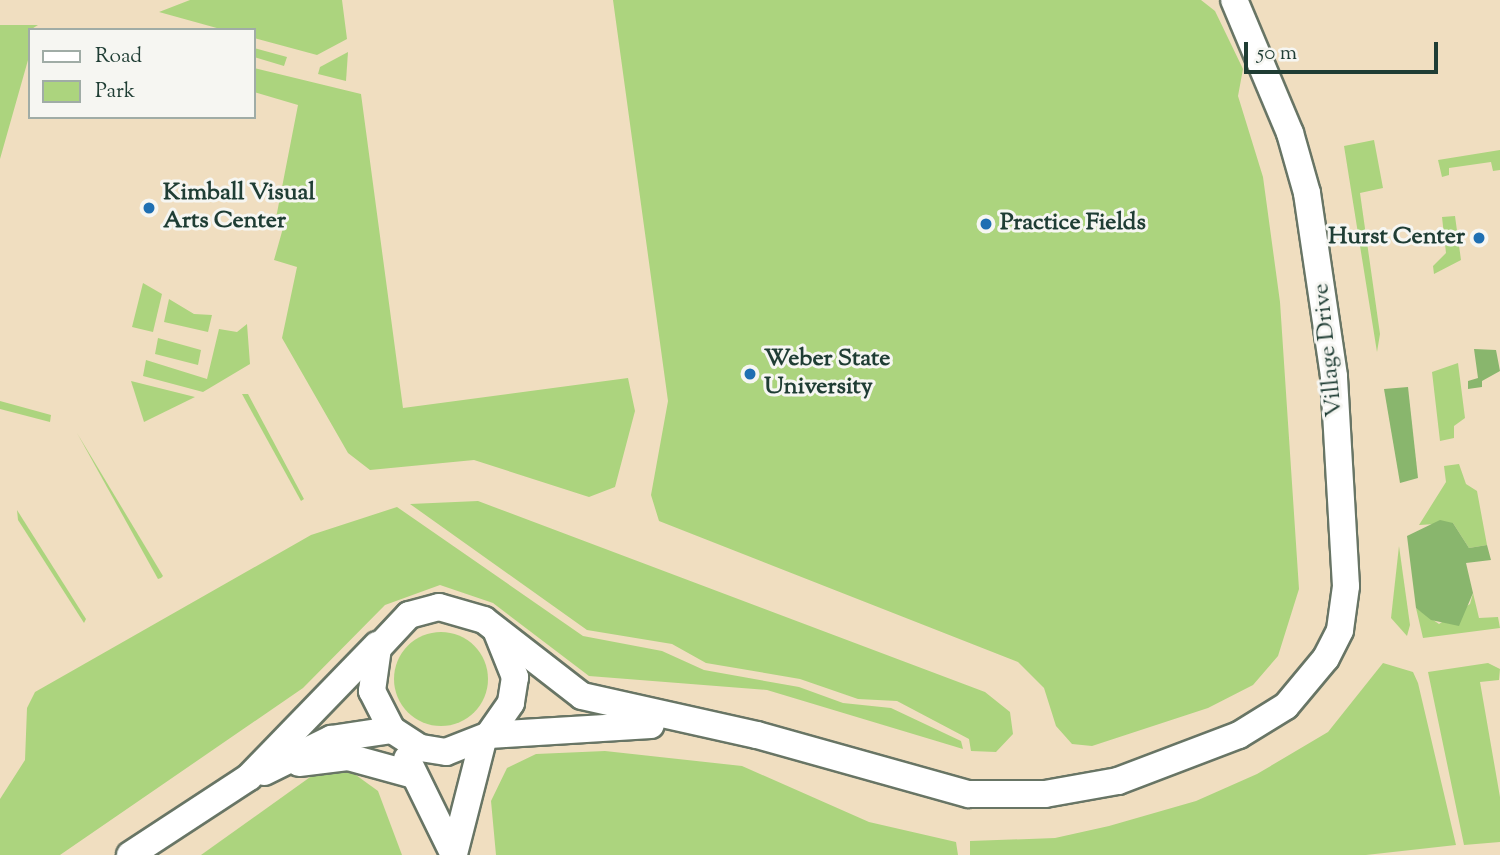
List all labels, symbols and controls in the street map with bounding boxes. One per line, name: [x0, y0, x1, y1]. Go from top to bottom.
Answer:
legend: [28, 28, 256, 119]
scale bar: [1248, 28, 1442, 72]
text: 50 m: [1257, 39, 1297, 69]
text: Road: [95, 42, 142, 72]
text: Park: [95, 77, 135, 107]
place label: Kimball Visual Arts Center: [163, 180, 315, 236]
marker: Kimball Visual Arts Center: [141, 200, 157, 216]
place label: Practice Fields: [1000, 210, 1146, 238]
marker: Practice Fields: [978, 216, 994, 232]
place label: Hurst Center: [1328, 224, 1465, 252]
marker: Hurst Center: [1471, 230, 1487, 246]
street label: Village Drive: [1308, 282, 1350, 418]
place label: Weber State University: [764, 346, 890, 402]
marker: Weber State University: [742, 366, 758, 382]

